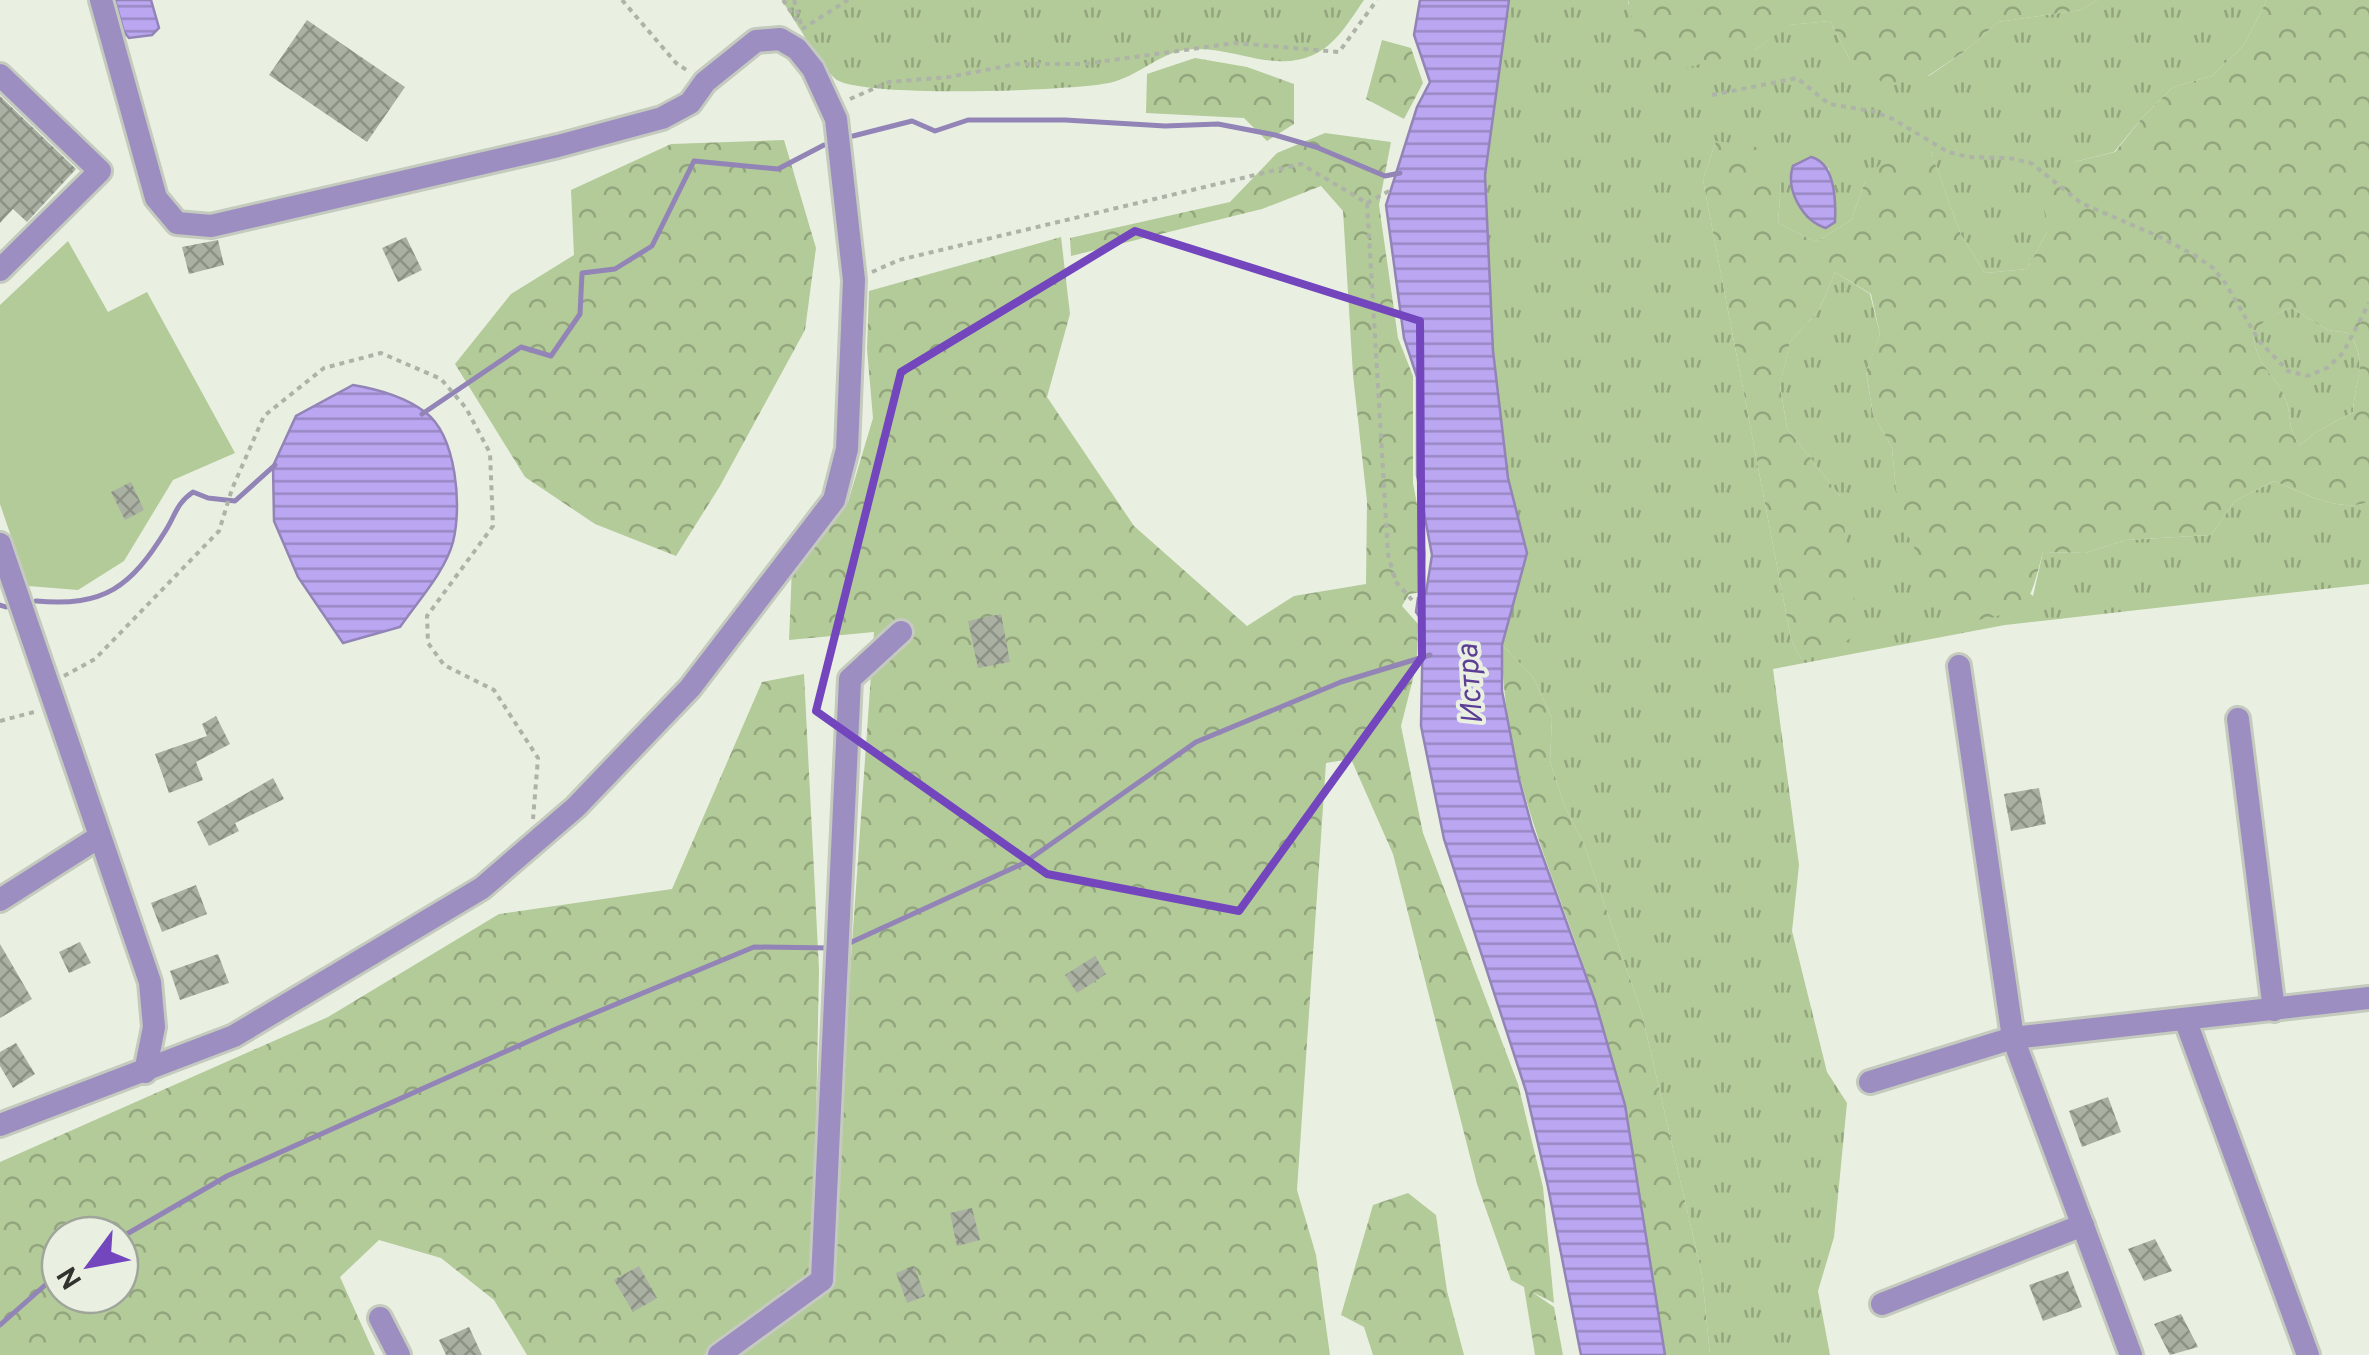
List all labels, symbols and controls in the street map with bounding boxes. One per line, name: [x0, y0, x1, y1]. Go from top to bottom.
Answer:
water label: Истра: [1451, 642, 1493, 725]
north arrow: [40, 1215, 140, 1315]
text: N: [51, 1259, 92, 1295]

